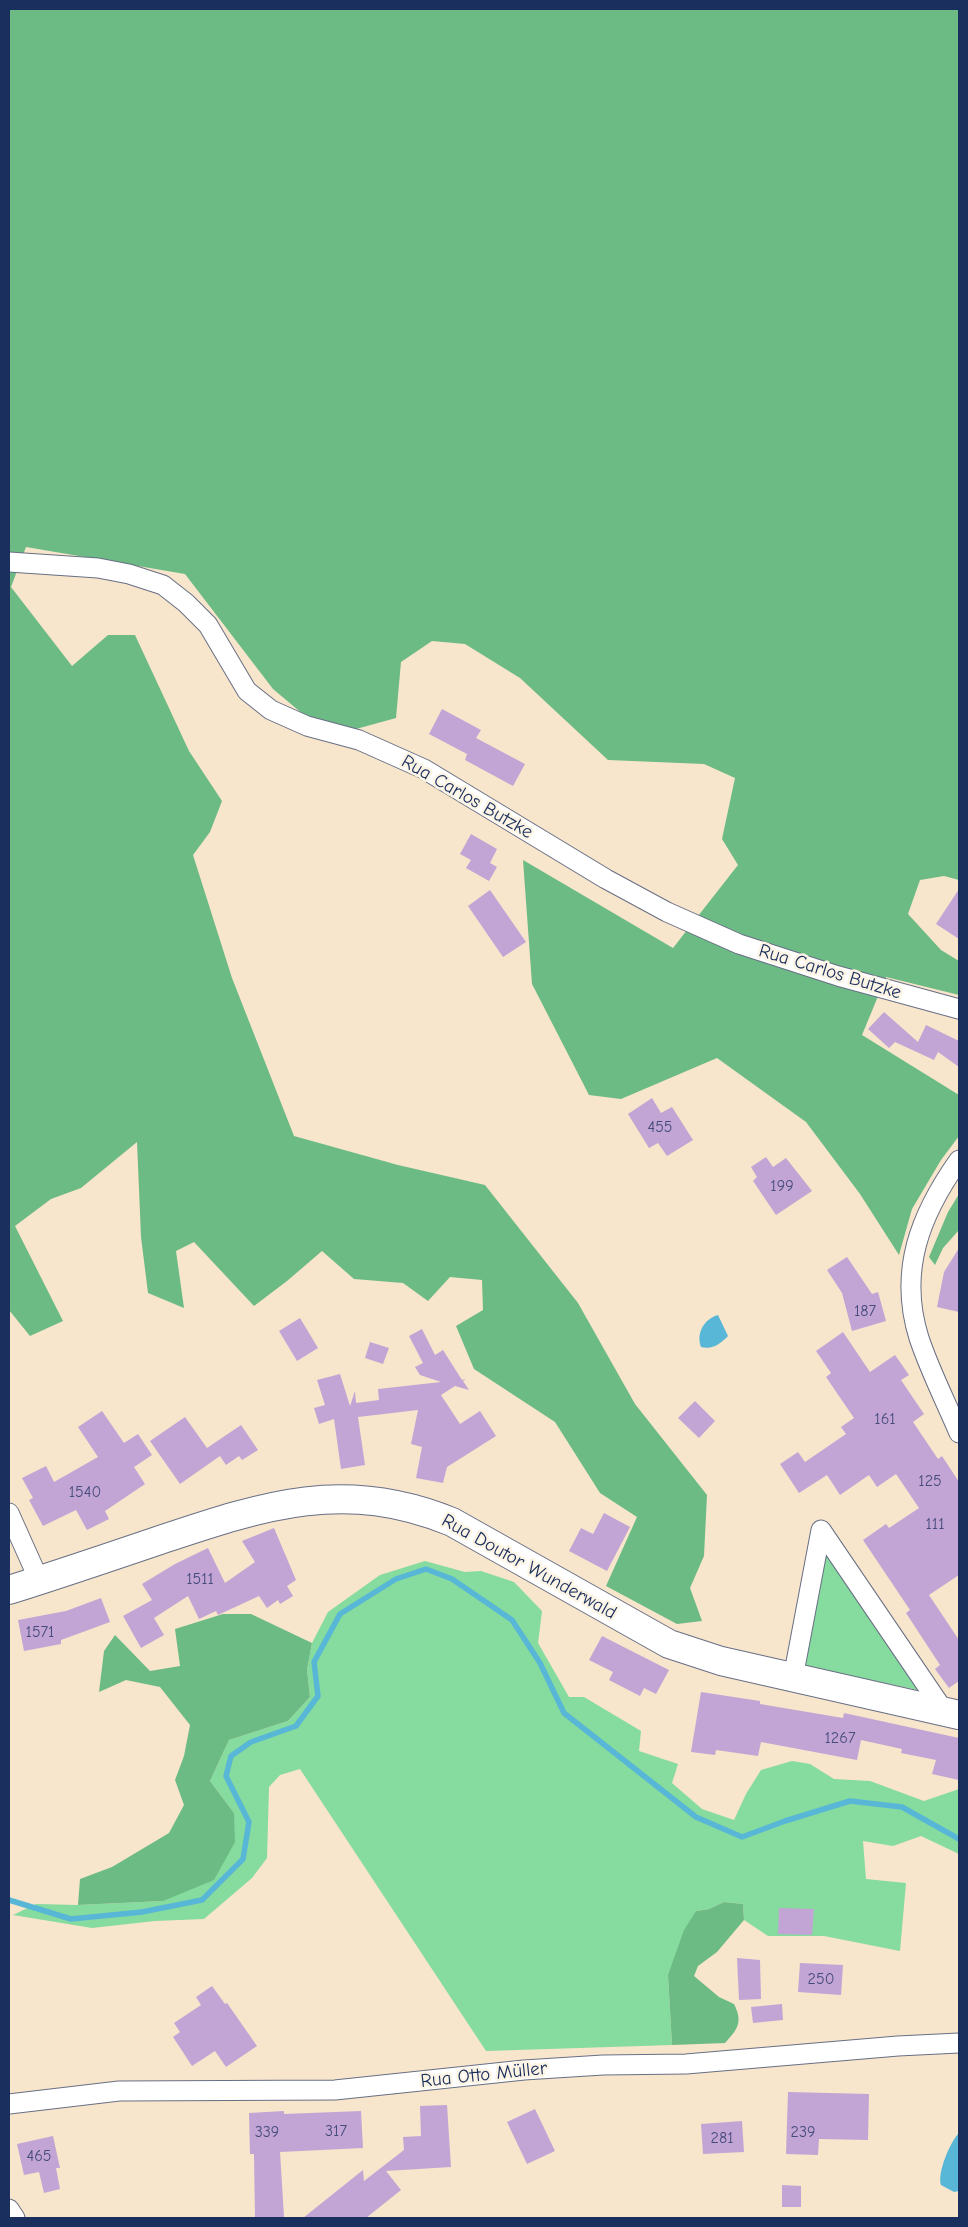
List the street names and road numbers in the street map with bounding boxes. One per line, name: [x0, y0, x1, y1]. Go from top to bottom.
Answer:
street label: Rua Carlos Butzke: [397, 750, 537, 844]
street label: Rua Carlos Butzke: [756, 939, 904, 1005]
street label: Rua Doutor Wunderwald: [438, 1509, 620, 1625]
street label: Rua Otto Müller: [420, 2057, 548, 2093]

